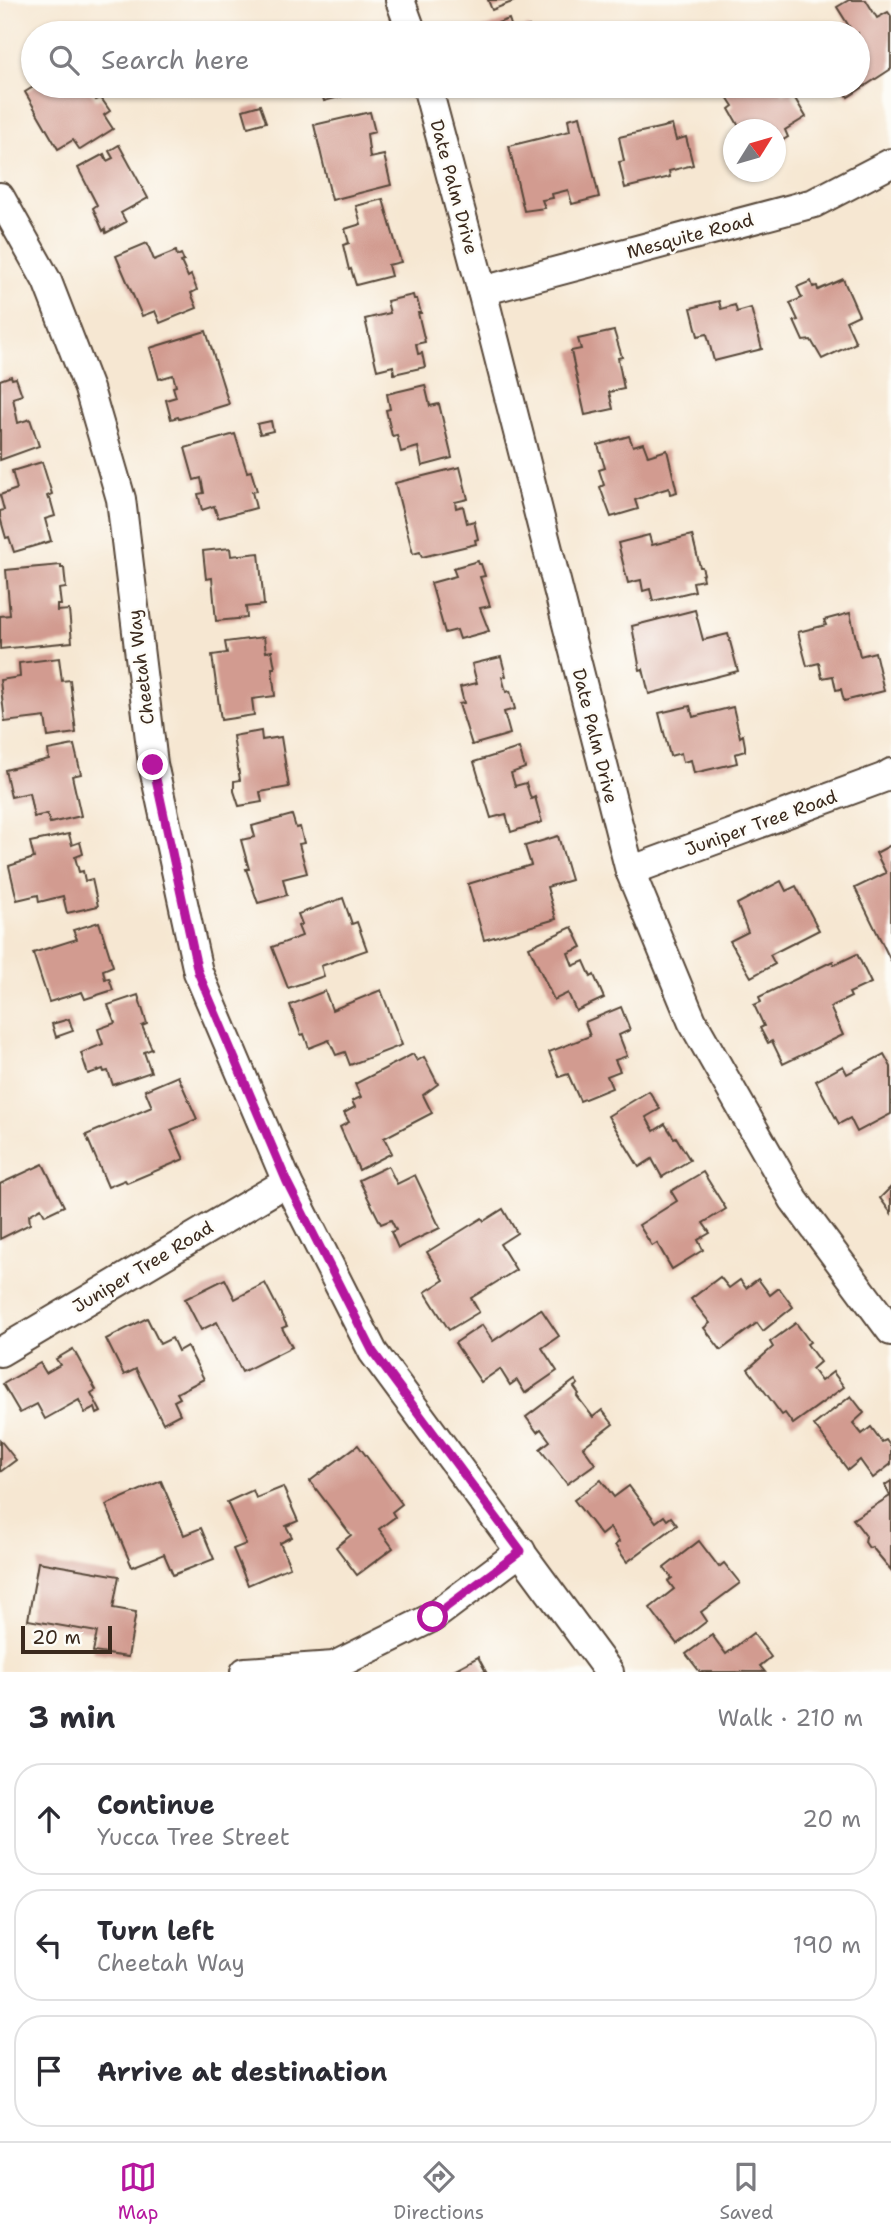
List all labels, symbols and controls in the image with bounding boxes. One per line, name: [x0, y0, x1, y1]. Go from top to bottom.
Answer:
search box: [21, 21, 870, 98]
icon: search: [45, 41, 83, 79]
text: Search here: [101, 42, 250, 77]
street label: Date Palm Drive: [425, 117, 483, 257]
north arrow: [723, 119, 786, 182]
street label: Mesquite Road: [624, 208, 756, 264]
street label: Cheetah Way: [122, 608, 160, 726]
street label: Date Palm Drive: [567, 666, 623, 806]
route end: [137, 749, 168, 780]
street label: Juniper Tree Road: [682, 784, 840, 862]
street label: Juniper Tree Road: [68, 1216, 218, 1318]
route start: [417, 1601, 448, 1632]
scale bar: [21, 1623, 112, 1655]
text: 20 m: [32, 1625, 81, 1650]
text: 3 min: [28, 1697, 115, 1738]
text: Walk · 210 m: [718, 1703, 863, 1733]
text: Continue: [97, 1787, 215, 1822]
icon: ahead: [30, 1800, 68, 1838]
text: 20 m: [802, 1804, 861, 1834]
text: Yucca Tree Street: [97, 1822, 290, 1852]
text: Turn left: [97, 1913, 214, 1948]
icon: left: [30, 1926, 68, 1964]
text: 190 m: [793, 1930, 861, 1960]
text: Cheetah Way: [97, 1948, 245, 1978]
icon: arrive: [30, 2052, 68, 2090]
text: Arrive at destination: [97, 2054, 387, 2089]
tab: Map: [118, 2158, 158, 2225]
tab: Directions: [394, 2158, 484, 2225]
tab: Saved: [719, 2158, 773, 2225]

